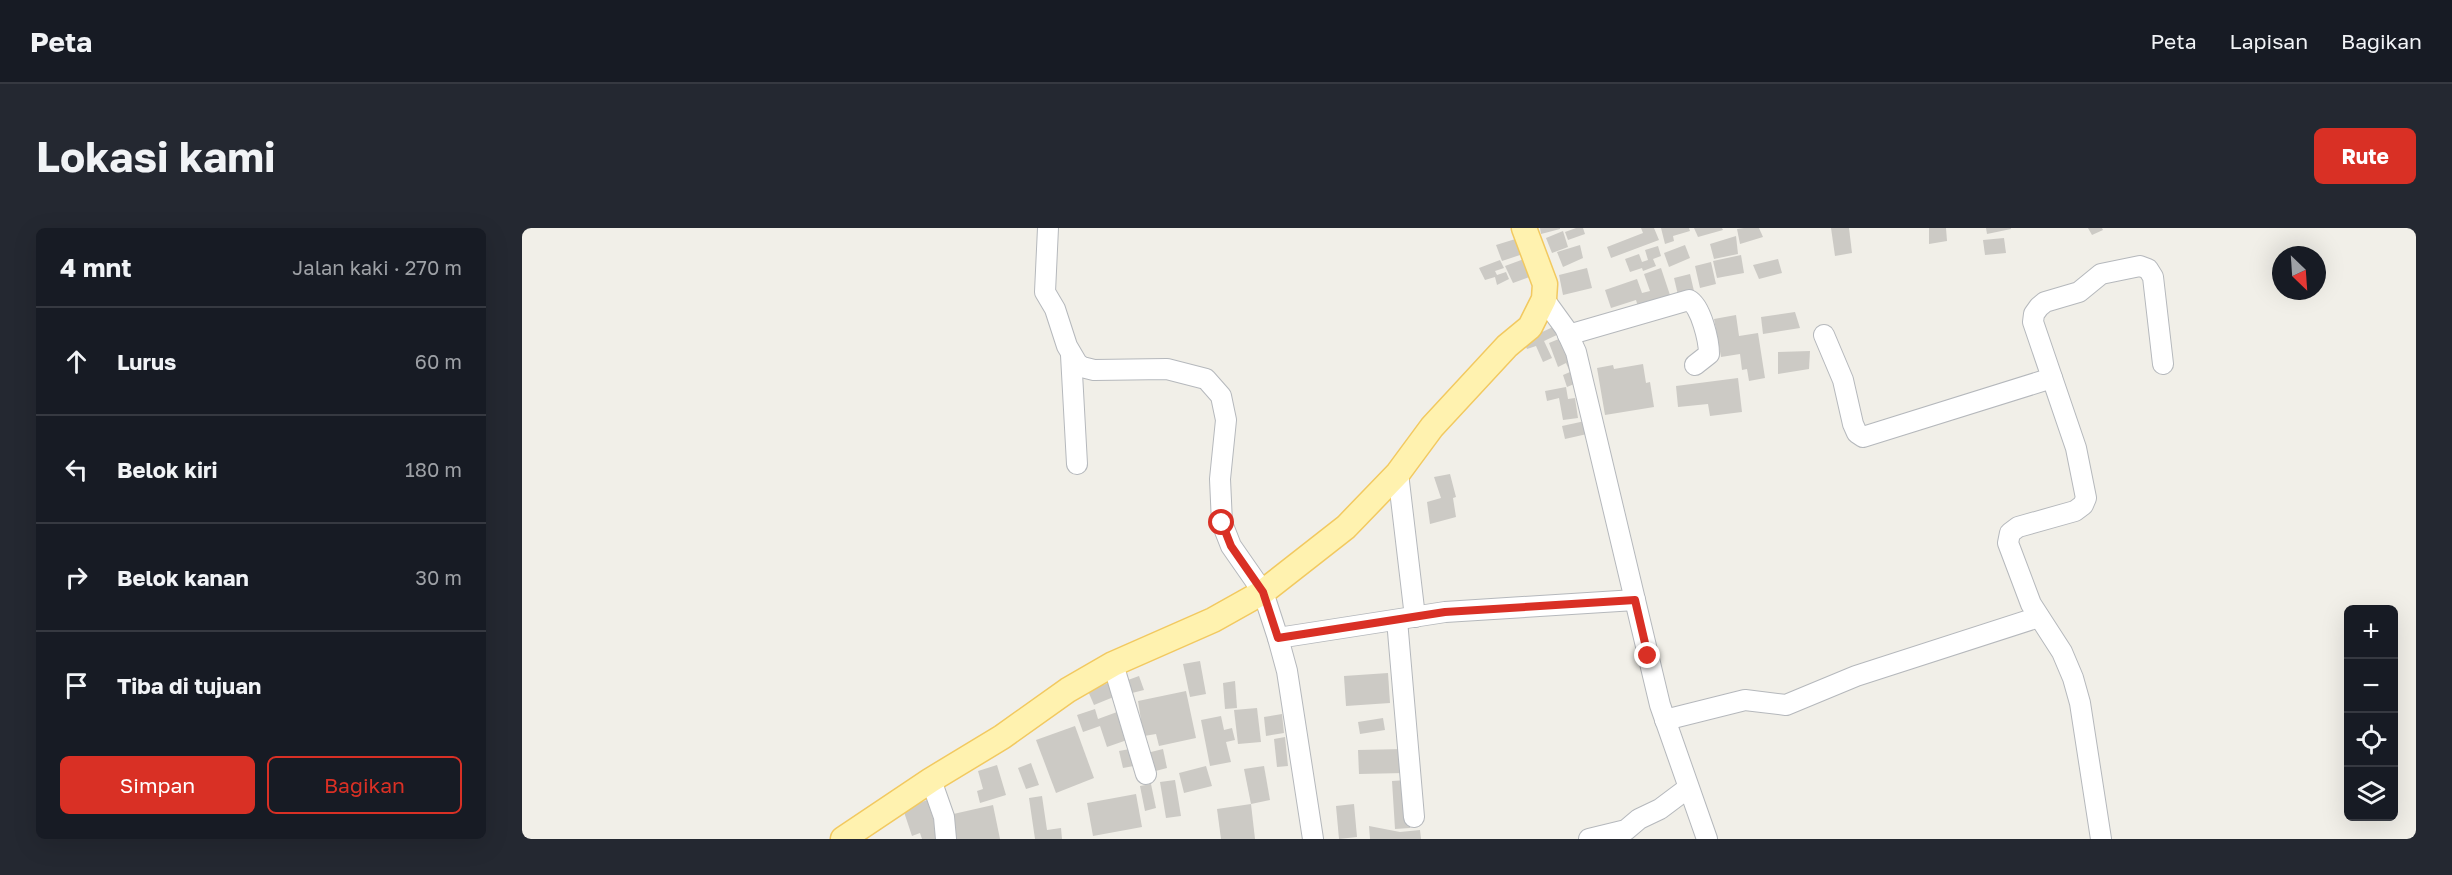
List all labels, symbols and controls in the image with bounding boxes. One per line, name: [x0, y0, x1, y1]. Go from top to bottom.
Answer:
text: Peta: [30, 25, 92, 58]
text: Peta: [2151, 28, 2197, 54]
text: Lapisan: [2230, 28, 2308, 54]
text: Bagikan: [2341, 28, 2422, 54]
button: Rute: [2314, 128, 2416, 184]
text: Lokasi kami: [36, 131, 276, 181]
north arrow: [2272, 246, 2326, 300]
text: 4 mnt: [60, 252, 132, 283]
text: Jalan kaki · 270 m: [292, 255, 462, 279]
icon: ahead: [60, 345, 93, 378]
text: Lurus: [117, 348, 176, 375]
text: 60 m: [415, 349, 462, 373]
icon: left: [60, 453, 93, 486]
text: Belok kiri: [117, 456, 218, 483]
text: 180 m: [405, 457, 462, 481]
route start: [1208, 509, 1234, 535]
icon: right: [60, 561, 93, 594]
text: Belok kanan: [117, 564, 249, 591]
text: 30 m: [415, 565, 462, 589]
map controls: [2344, 605, 2398, 821]
button: +: [2344, 605, 2398, 659]
route end: [1634, 642, 1660, 668]
button: −: [2344, 659, 2398, 713]
icon: arrive: [60, 669, 93, 702]
text: Tiba di tujuan: [117, 672, 261, 699]
button: locate: [2344, 713, 2398, 767]
button: Simpan: [60, 756, 255, 814]
button: Bagikan: [267, 756, 462, 814]
button: layers: [2344, 767, 2398, 821]

